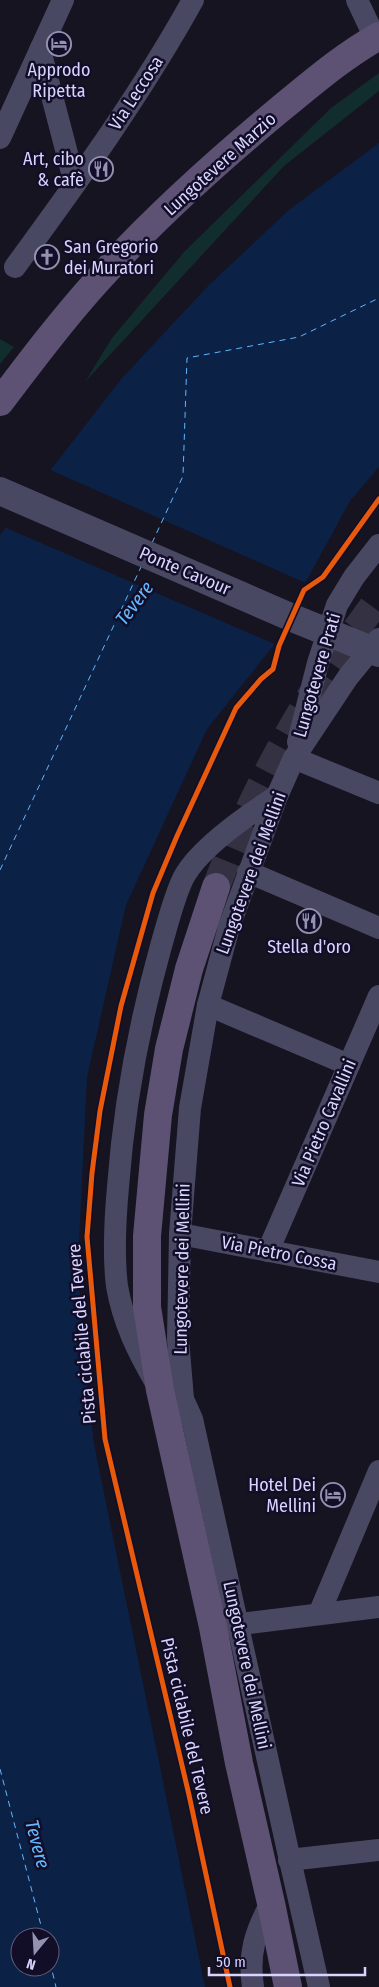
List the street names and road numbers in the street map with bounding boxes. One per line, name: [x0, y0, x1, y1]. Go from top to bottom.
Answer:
street label: Via Leccosa: [104, 52, 168, 134]
street label: Lungotevere Marzio: [159, 108, 281, 220]
street label: Ponte Cavour: [136, 542, 235, 600]
street label: Lungotevere Prati: [289, 610, 345, 740]
street label: Lungotevere dei Mellini: [211, 789, 291, 957]
street label: Via Pietro Cavallini: [287, 1056, 361, 1190]
street label: Lungotevere dei Mellini: [170, 1183, 194, 1355]
street label: Via Pietro Cossa: [219, 1231, 339, 1275]
street label: Pista ciclabile del Tevere: [63, 1243, 101, 1425]
street label: Lungotevere dei Mellini: [218, 1579, 276, 1751]
street label: Pista ciclabile del Tevere: [156, 1635, 218, 1817]

